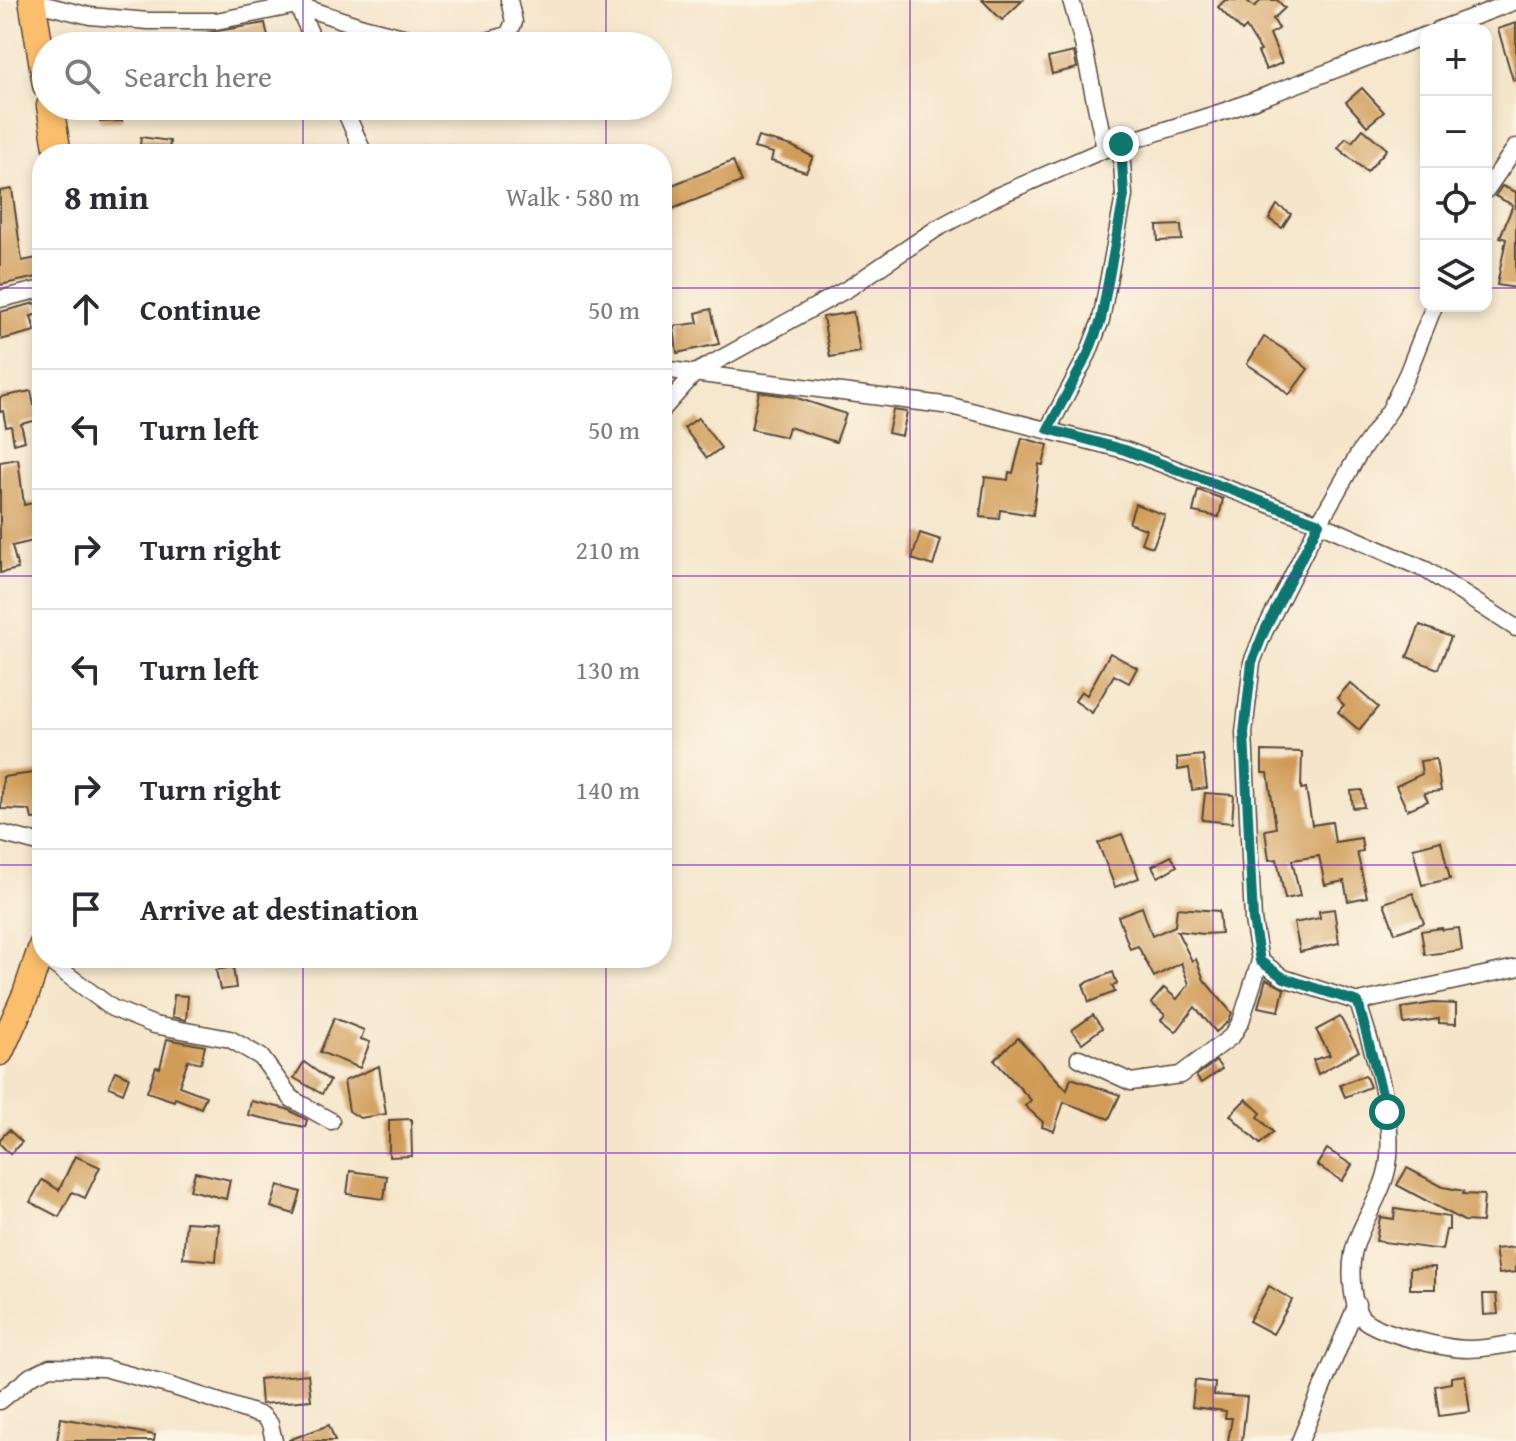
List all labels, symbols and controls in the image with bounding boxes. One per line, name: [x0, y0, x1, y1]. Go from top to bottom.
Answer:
map controls: [1420, 24, 1492, 312]
button: +: [1420, 24, 1492, 96]
search box: [32, 32, 672, 120]
icon: search: [60, 54, 104, 98]
text: Search here: [124, 54, 272, 98]
button: −: [1420, 96, 1492, 168]
route end: [1103, 126, 1139, 162]
button: locate: [1420, 168, 1492, 240]
text: 8 min: [64, 172, 149, 221]
text: Walk · 580 m: [506, 177, 640, 216]
button: layers: [1420, 240, 1492, 312]
icon: ahead: [64, 287, 108, 331]
text: Continue: [140, 287, 261, 331]
text: 50 m: [588, 290, 640, 329]
icon: left: [64, 407, 108, 451]
text: Turn left: [140, 407, 259, 451]
text: 50 m: [588, 410, 640, 449]
icon: right: [64, 527, 108, 571]
text: Turn right: [140, 527, 281, 571]
text: 210 m: [575, 530, 640, 569]
icon: left: [64, 647, 108, 691]
text: Turn left: [140, 647, 259, 691]
text: 130 m: [575, 650, 640, 689]
icon: right: [64, 767, 108, 811]
text: Turn right: [140, 767, 281, 811]
text: 140 m: [575, 770, 640, 809]
icon: arrive: [64, 887, 108, 931]
text: Arrive at destination: [140, 887, 418, 931]
route start: [1369, 1094, 1405, 1130]

